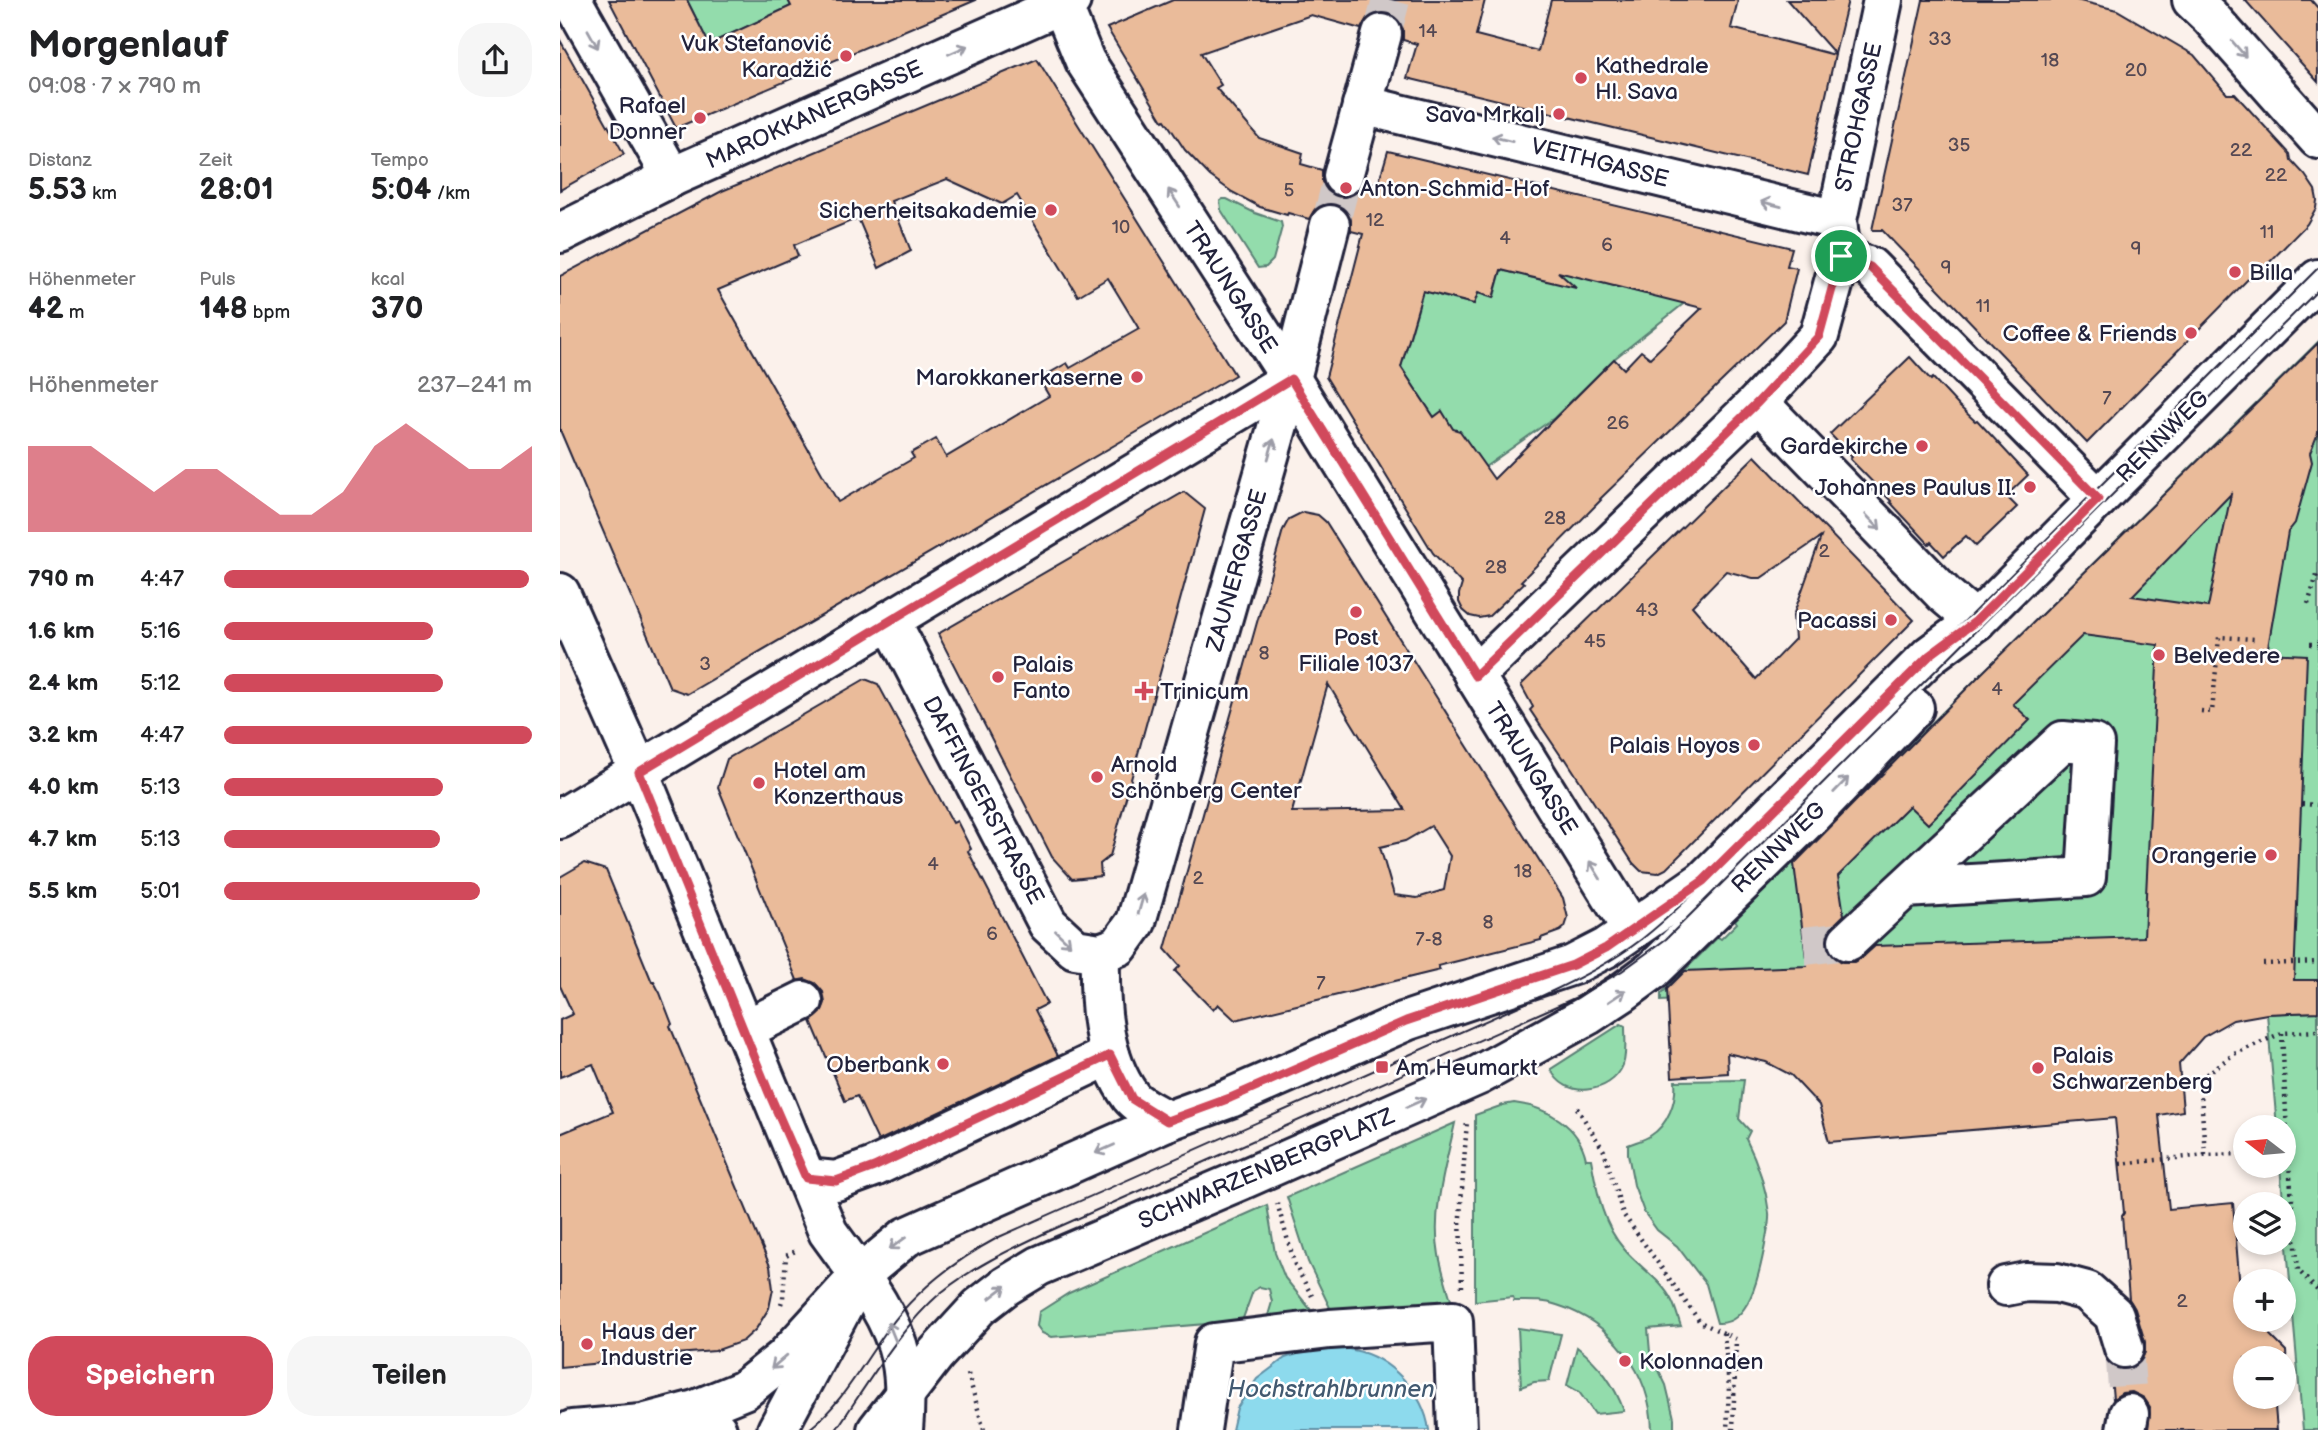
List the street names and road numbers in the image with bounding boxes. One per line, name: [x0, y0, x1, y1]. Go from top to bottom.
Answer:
street label: STROHGASSE: [1829, 40, 1888, 194]
street label: MAROKKANERGASSE: [702, 54, 927, 175]
street label: VEITHGASSE: [1528, 132, 1672, 194]
street label: TRAUNGASSE: [1177, 216, 1283, 359]
street label: RENNWEG: [2111, 385, 2215, 489]
street label: ZAUNERGASSE: [1200, 486, 1273, 655]
street label: DAFFINGERSTRASSE: [916, 692, 1050, 909]
street label: TRAUNGASSE: [1479, 697, 1583, 840]
street label: RENNWEG: [1726, 796, 1831, 899]
street label: SCHWARZENBERGPLATZ: [1134, 1102, 1399, 1236]

